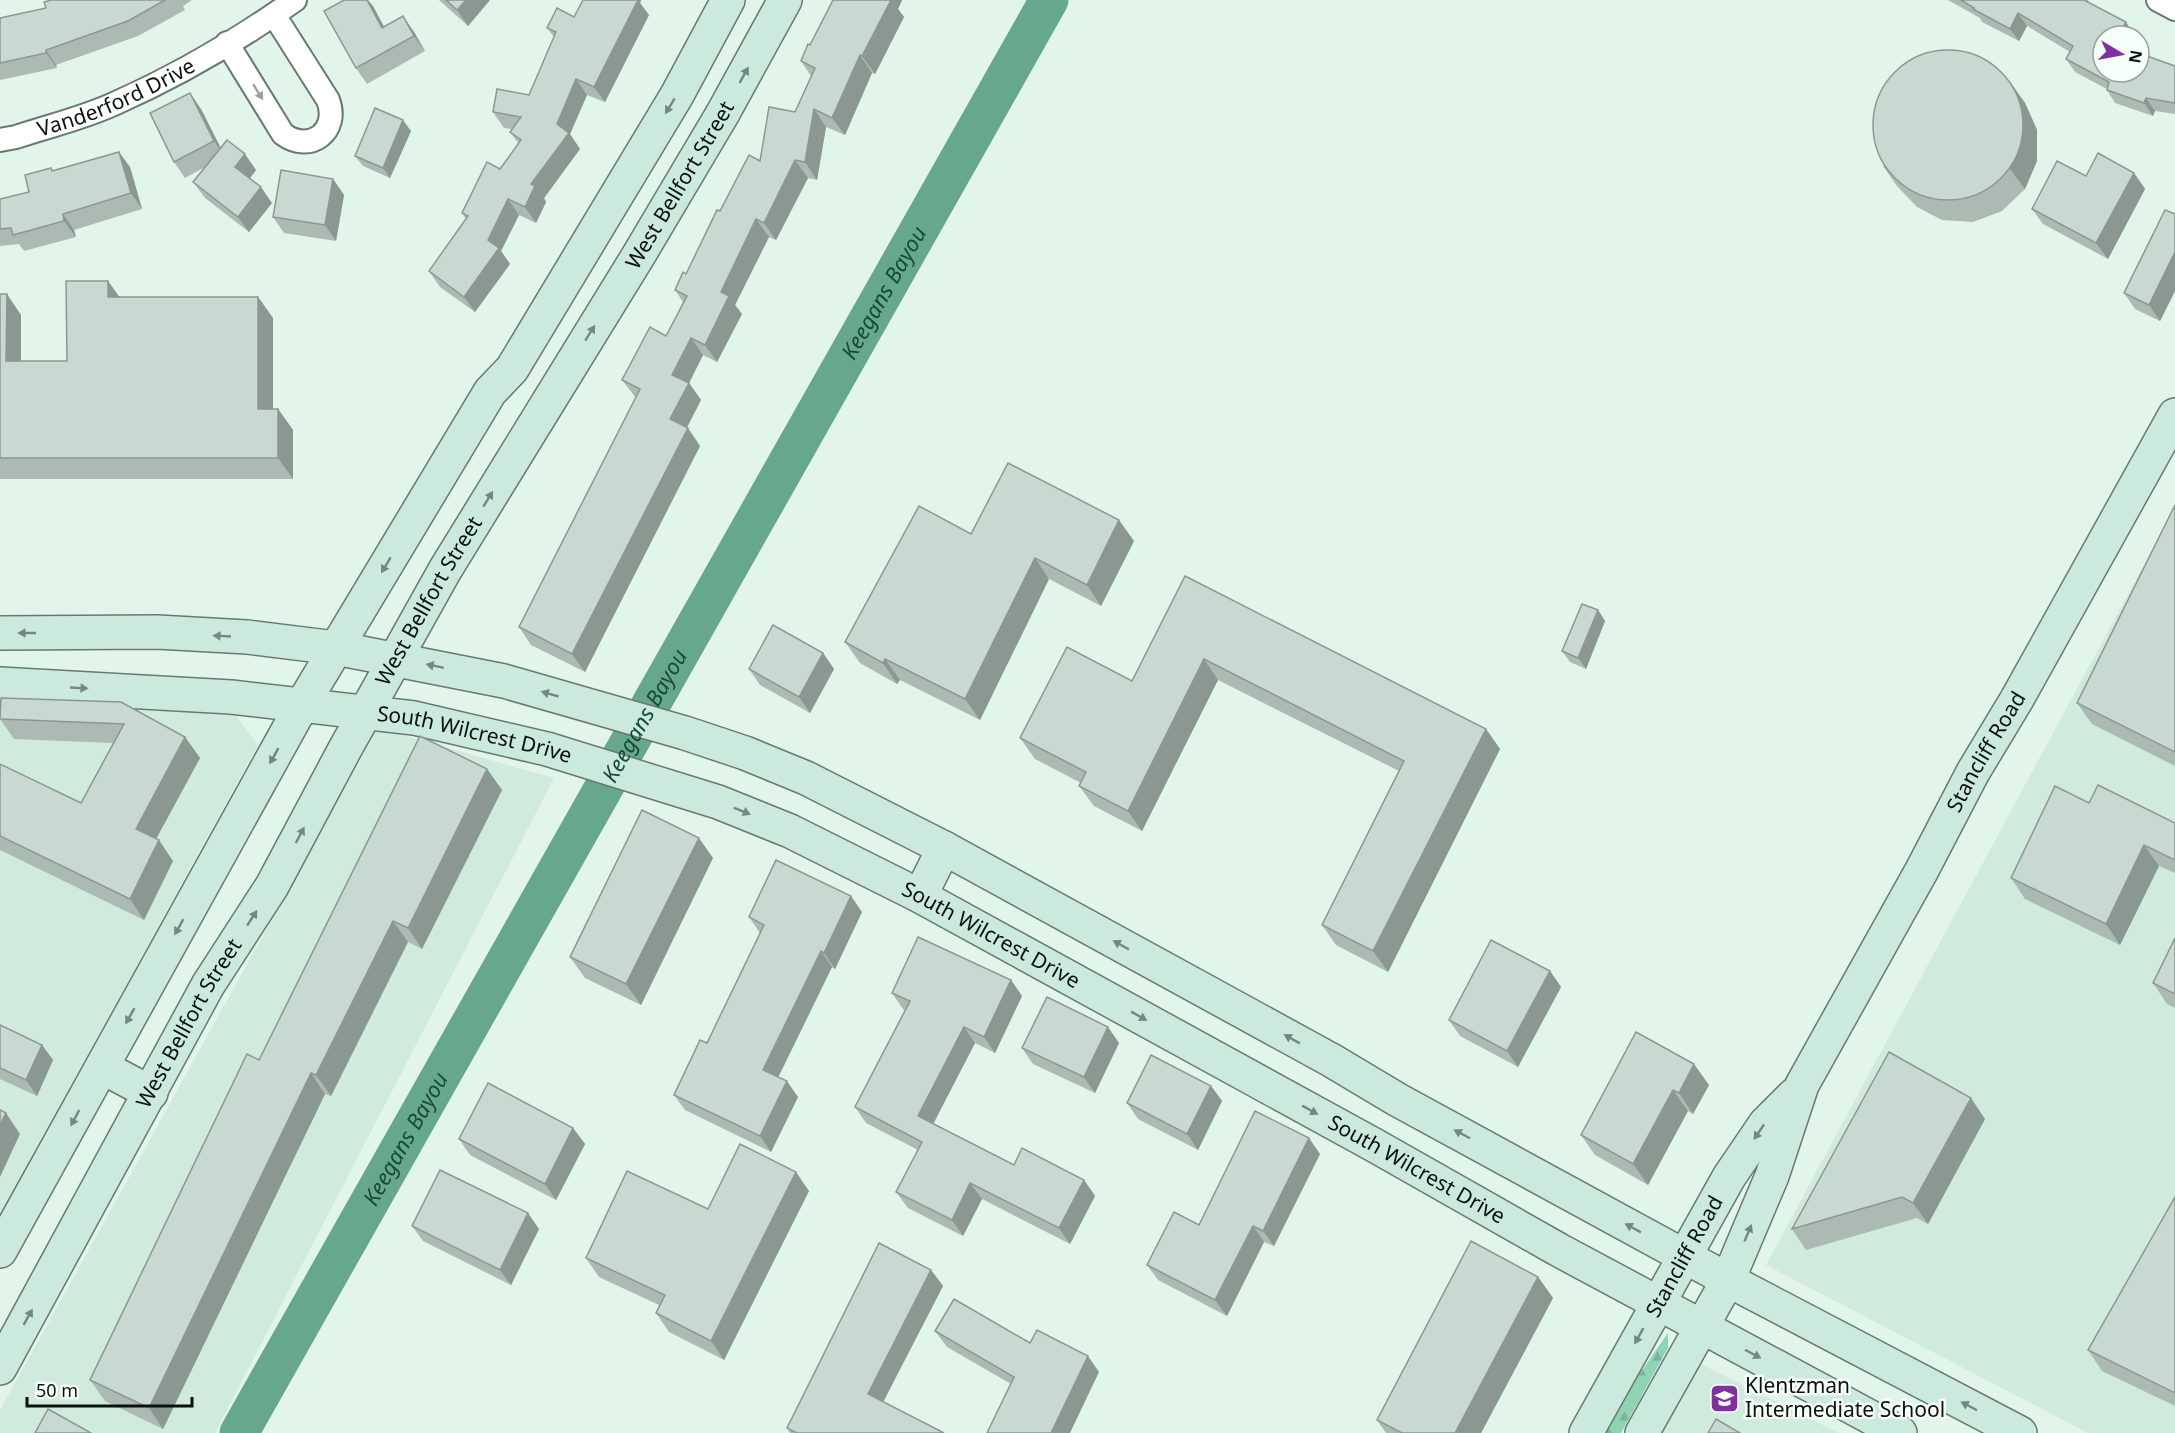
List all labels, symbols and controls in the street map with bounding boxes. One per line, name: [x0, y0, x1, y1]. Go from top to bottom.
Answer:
north arrow: [2091, 24, 2151, 84]
text: N: [2124, 48, 2148, 65]
street label: Vanderford Drive: [34, 51, 200, 143]
one-way arrow: [738, 67, 749, 83]
one-way arrow: [252, 84, 263, 101]
street label: West Bellfort Street: [619, 95, 740, 274]
one-way arrow: [664, 98, 675, 114]
water label: Keegans Bayou: [833, 220, 933, 364]
one-way arrow: [585, 325, 596, 341]
one-way arrow: [483, 491, 494, 507]
street label: West Bellfort Street: [368, 510, 488, 690]
one-way arrow: [381, 557, 392, 573]
one-way arrow: [17, 628, 36, 638]
one-way arrow: [212, 631, 231, 640]
water label: Keegans Bayou: [594, 643, 693, 787]
one-way arrow: [425, 661, 444, 670]
one-way arrow: [70, 683, 89, 692]
street label: Stancliff Road: [1940, 686, 2031, 817]
one-way arrow: [541, 689, 559, 698]
street label: South Wilcrest Drive: [376, 699, 576, 769]
one-way arrow: [269, 748, 279, 765]
one-way arrow: [733, 807, 751, 817]
one-way arrow: [295, 826, 305, 843]
street label: South Wilcrest Drive: [898, 874, 1085, 994]
one-way arrow: [246, 910, 257, 927]
one-way arrow: [174, 919, 184, 936]
street label: West Bellfort Street: [129, 932, 248, 1113]
one-way arrow: [1112, 940, 1129, 950]
one-way arrow: [125, 1008, 135, 1025]
one-way arrow: [1131, 1011, 1148, 1021]
one-way arrow: [1283, 1034, 1300, 1044]
water label: Keegans Bayou: [355, 1066, 454, 1210]
one-way arrow: [1302, 1105, 1319, 1115]
street label: South Wilcrest Drive: [1324, 1108, 1511, 1230]
one-way arrow: [70, 1110, 80, 1127]
one-way arrow: [1754, 1124, 1765, 1141]
one-way arrow: [1453, 1129, 1470, 1139]
street label: Stancliff Road: [1638, 1190, 1729, 1322]
one-way arrow: [1624, 1223, 1641, 1233]
one-way arrow: [1744, 1225, 1753, 1242]
one-way arrow: [23, 1308, 33, 1325]
one-way arrow: [1634, 1328, 1644, 1345]
one-way arrow: [1745, 1349, 1762, 1359]
scale bar: [27, 1370, 192, 1408]
place label: Klentzman Intermediate School: [1745, 1371, 1945, 1423]
text: 50 m: [36, 1378, 78, 1402]
school or university icon: Klentzman Intermediate School: [1708, 1382, 1740, 1414]
one-way arrow: [1960, 1401, 1977, 1411]

